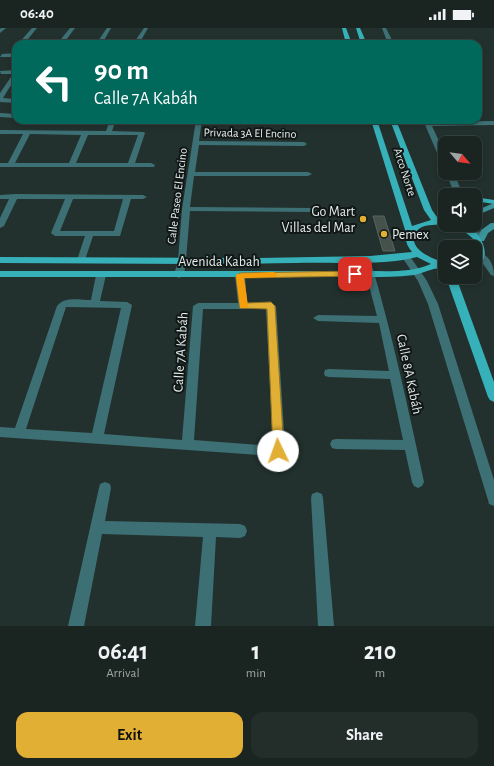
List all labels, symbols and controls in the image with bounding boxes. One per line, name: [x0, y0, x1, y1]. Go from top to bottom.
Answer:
text: 06:40: [20, 6, 54, 21]
icon: left: [28, 56, 80, 108]
text: 90 m: [94, 57, 149, 85]
text: Calle 7A Kabáh: [94, 90, 198, 108]
street label: Privada 3A El Encino: [203, 126, 297, 140]
north arrow: [438, 136, 482, 180]
map controls: [438, 136, 482, 284]
street label: Arco Norte: [392, 146, 418, 198]
street label: Calle Paseo El Encino: [165, 147, 189, 245]
button: sound: [438, 188, 482, 232]
place label: Go Mart Villas del Mar: [282, 205, 356, 235]
marker: Go Mart Villas del Mar: [358, 214, 368, 224]
place label: Pemex: [392, 228, 429, 242]
marker: Pemex: [379, 229, 389, 239]
button: layers: [438, 240, 482, 284]
street label: Avenida Kabah: [178, 255, 260, 269]
pin: [338, 257, 372, 291]
icon: arrive: [344, 263, 366, 285]
street label: Calle 7A Kabáh: [171, 311, 191, 393]
street label: Calle 8A Kabáh: [394, 333, 424, 415]
position arrow: [257, 430, 299, 472]
text: 06:41: [98, 640, 148, 664]
text: 1: [252, 640, 260, 664]
text: 210: [364, 640, 396, 664]
text: Arrival: [106, 667, 140, 680]
text: min: [246, 667, 266, 680]
text: m: [375, 667, 385, 680]
button: Exit: [16, 712, 243, 758]
button: Share: [251, 712, 478, 758]

